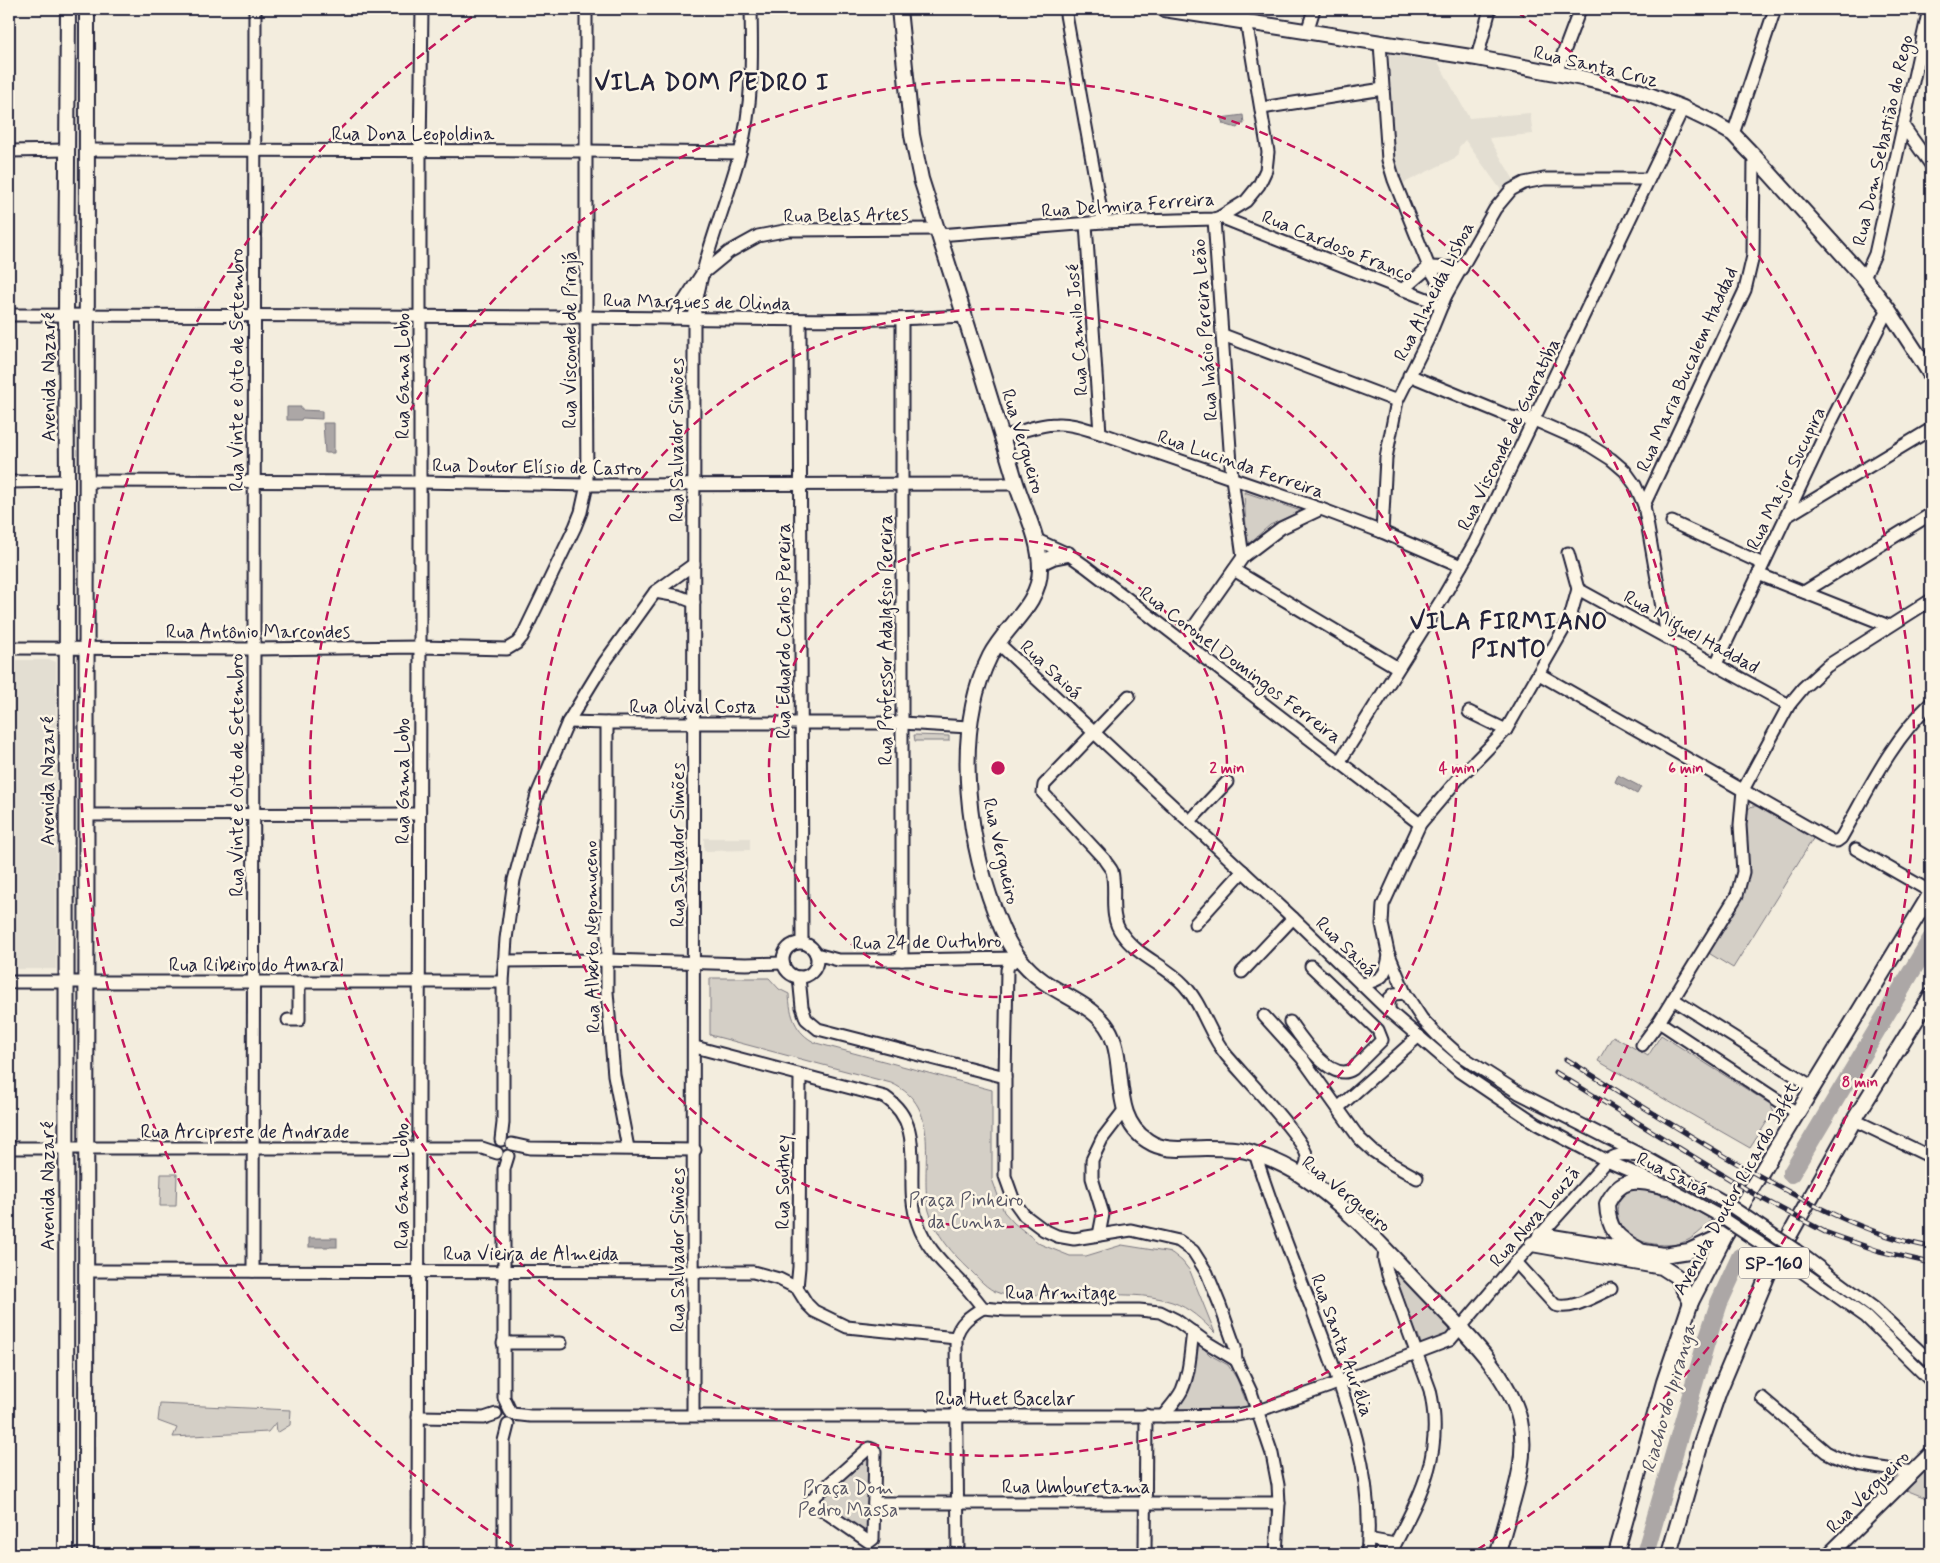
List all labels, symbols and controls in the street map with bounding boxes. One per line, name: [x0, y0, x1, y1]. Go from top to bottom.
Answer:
street label: Rua Dom Sebastião do Rego: [1847, 32, 1922, 249]
street label: Rua Santa Cruz: [1531, 40, 1661, 93]
district label: VILA DOM PEDRO I: [594, 68, 830, 99]
street label: Rua Dona Leopoldina: [331, 122, 495, 147]
street label: Rua Delmira Ferreira: [1041, 187, 1216, 224]
street label: Rua Belas Artes: [783, 202, 909, 229]
street label: Rua Cardoso Franco: [1258, 205, 1417, 288]
street label: Rua Almeida Lisboa: [1388, 218, 1480, 366]
street label: Rua Inácio Pereira Leão: [1187, 238, 1224, 422]
street label: Rua Vinte e Oito de Setembro: [225, 248, 250, 492]
street label: Rua Visconde de Pirajá: [558, 251, 584, 429]
street label: Rua Camilo José: [1060, 263, 1095, 397]
street label: Rua Maria Bucalem Haddad: [1631, 263, 1744, 476]
street label: Rua Marques de Olinda: [603, 288, 791, 317]
street label: Avenida Nazaré: [37, 312, 62, 442]
street label: Rua Gama Lobo: [391, 313, 416, 439]
street label: Rua Visconde de Guaratiba: [1452, 334, 1567, 535]
street label: Rua Salvador Simões: [665, 357, 690, 522]
street label: Rua Vergueiro: [993, 386, 1050, 497]
street label: Rua Major Sucupira: [1741, 403, 1833, 555]
street label: Rua Lucinda Ferreira: [1154, 424, 1327, 505]
street label: Rua Doutor Elísio de Castro: [432, 453, 642, 482]
street label: Rua Professor Adalgésio Pereira: [874, 515, 900, 765]
street label: Rua Eduardo Carlos Pereira: [772, 523, 797, 739]
street label: Rua Coronel Domingos Ferreira: [1133, 581, 1346, 751]
street label: Rua Miguel Haddad: [1617, 585, 1764, 683]
district label: VILA FIRMIANO PINTO: [1410, 607, 1608, 666]
street label: Rua Antônio Marcondes: [166, 620, 350, 645]
street label: Rua Saioá: [1014, 635, 1088, 706]
street label: Rua Vinte e Oito de Setembro: [225, 653, 250, 897]
street label: Rua Olival Costa: [629, 695, 757, 720]
street label: Avenida Nazaré: [36, 716, 61, 846]
street label: Rua Gama Lobo: [391, 718, 416, 844]
centre of rings: [989, 759, 1007, 777]
text: 2 min: [1209, 759, 1245, 779]
text: 4 min: [1439, 759, 1475, 779]
text: 6 min: [1668, 759, 1704, 779]
street label: Rua Salvador Simões: [666, 762, 691, 927]
street label: Rua Vergueiro: [974, 796, 1025, 907]
street label: Rua Alberto Nepomuceno: [578, 840, 607, 1034]
street label: Rua Saioá: [1310, 911, 1382, 983]
street label: Rua 24 de Outubro: [852, 929, 1002, 956]
street label: Rua Ribeiro do Amaral: [169, 953, 343, 978]
text: 8 min: [1842, 1073, 1878, 1093]
street label: Avenida Doutor Ricardo Jafet: [1667, 1078, 1805, 1300]
street label: Rua Arcipreste de Andrade: [141, 1120, 349, 1145]
street label: Avenida Nazaré: [36, 1121, 61, 1251]
street label: Rua Gama Lobo: [390, 1123, 415, 1249]
street label: Rua Southey: [771, 1135, 797, 1229]
street label: Rua Saioá: [1632, 1146, 1712, 1202]
street label: Rua Vergueiro: [1295, 1150, 1396, 1240]
street label: Rua Nova Louzã: [1484, 1161, 1586, 1273]
street label: Rua Salvador Simões: [666, 1167, 691, 1332]
park label: Praça Pinheiro da Cunha: [909, 1188, 1024, 1235]
street label: Rua Vieira de Almeida: [443, 1242, 619, 1267]
road number: SP-160: [1739, 1248, 1809, 1278]
street label: Rua Santa Aurélia: [1304, 1271, 1379, 1420]
street label: Rua Armitage: [1005, 1281, 1117, 1307]
water label: Riacho do Ipiranga: [1635, 1319, 1704, 1476]
street label: Rua Huet Bacelar: [935, 1387, 1075, 1412]
street label: Rua Vergueiro: [1821, 1445, 1917, 1541]
street label: Rua Umburetama: [1002, 1475, 1150, 1500]
park label: Praça Dom Pedro Massa: [798, 1476, 898, 1523]

